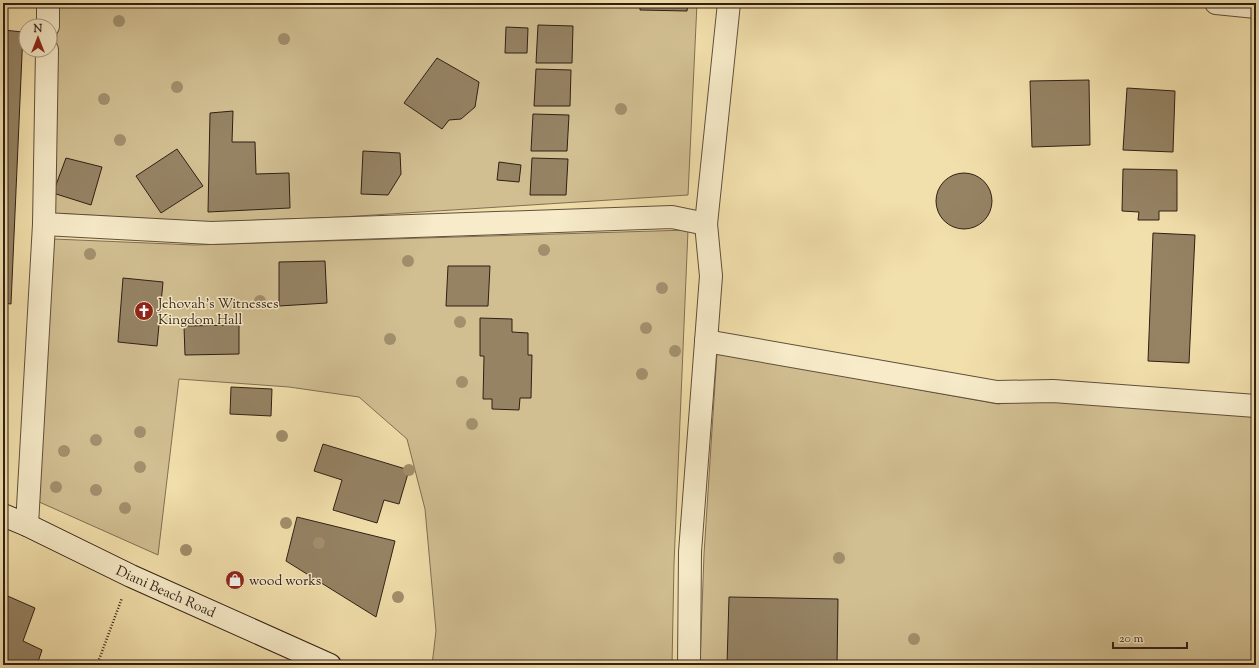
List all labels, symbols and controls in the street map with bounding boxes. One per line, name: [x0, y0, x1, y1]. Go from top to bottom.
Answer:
north arrow: [18, 18, 58, 58]
text: N: [33, 21, 43, 37]
place label: Jehovah's Witnesses Kingdom Hall: [157, 295, 279, 331]
church icon: Jehovah's Witnesses Kingdom Hall: [133, 300, 155, 322]
street label: Diani Beach Road: [112, 562, 218, 624]
shop icon: wood works: [224, 569, 246, 591]
place label: wood works: [249, 572, 321, 592]
scale bar: [1113, 624, 1187, 650]
text: 20 m: [1119, 630, 1144, 648]

